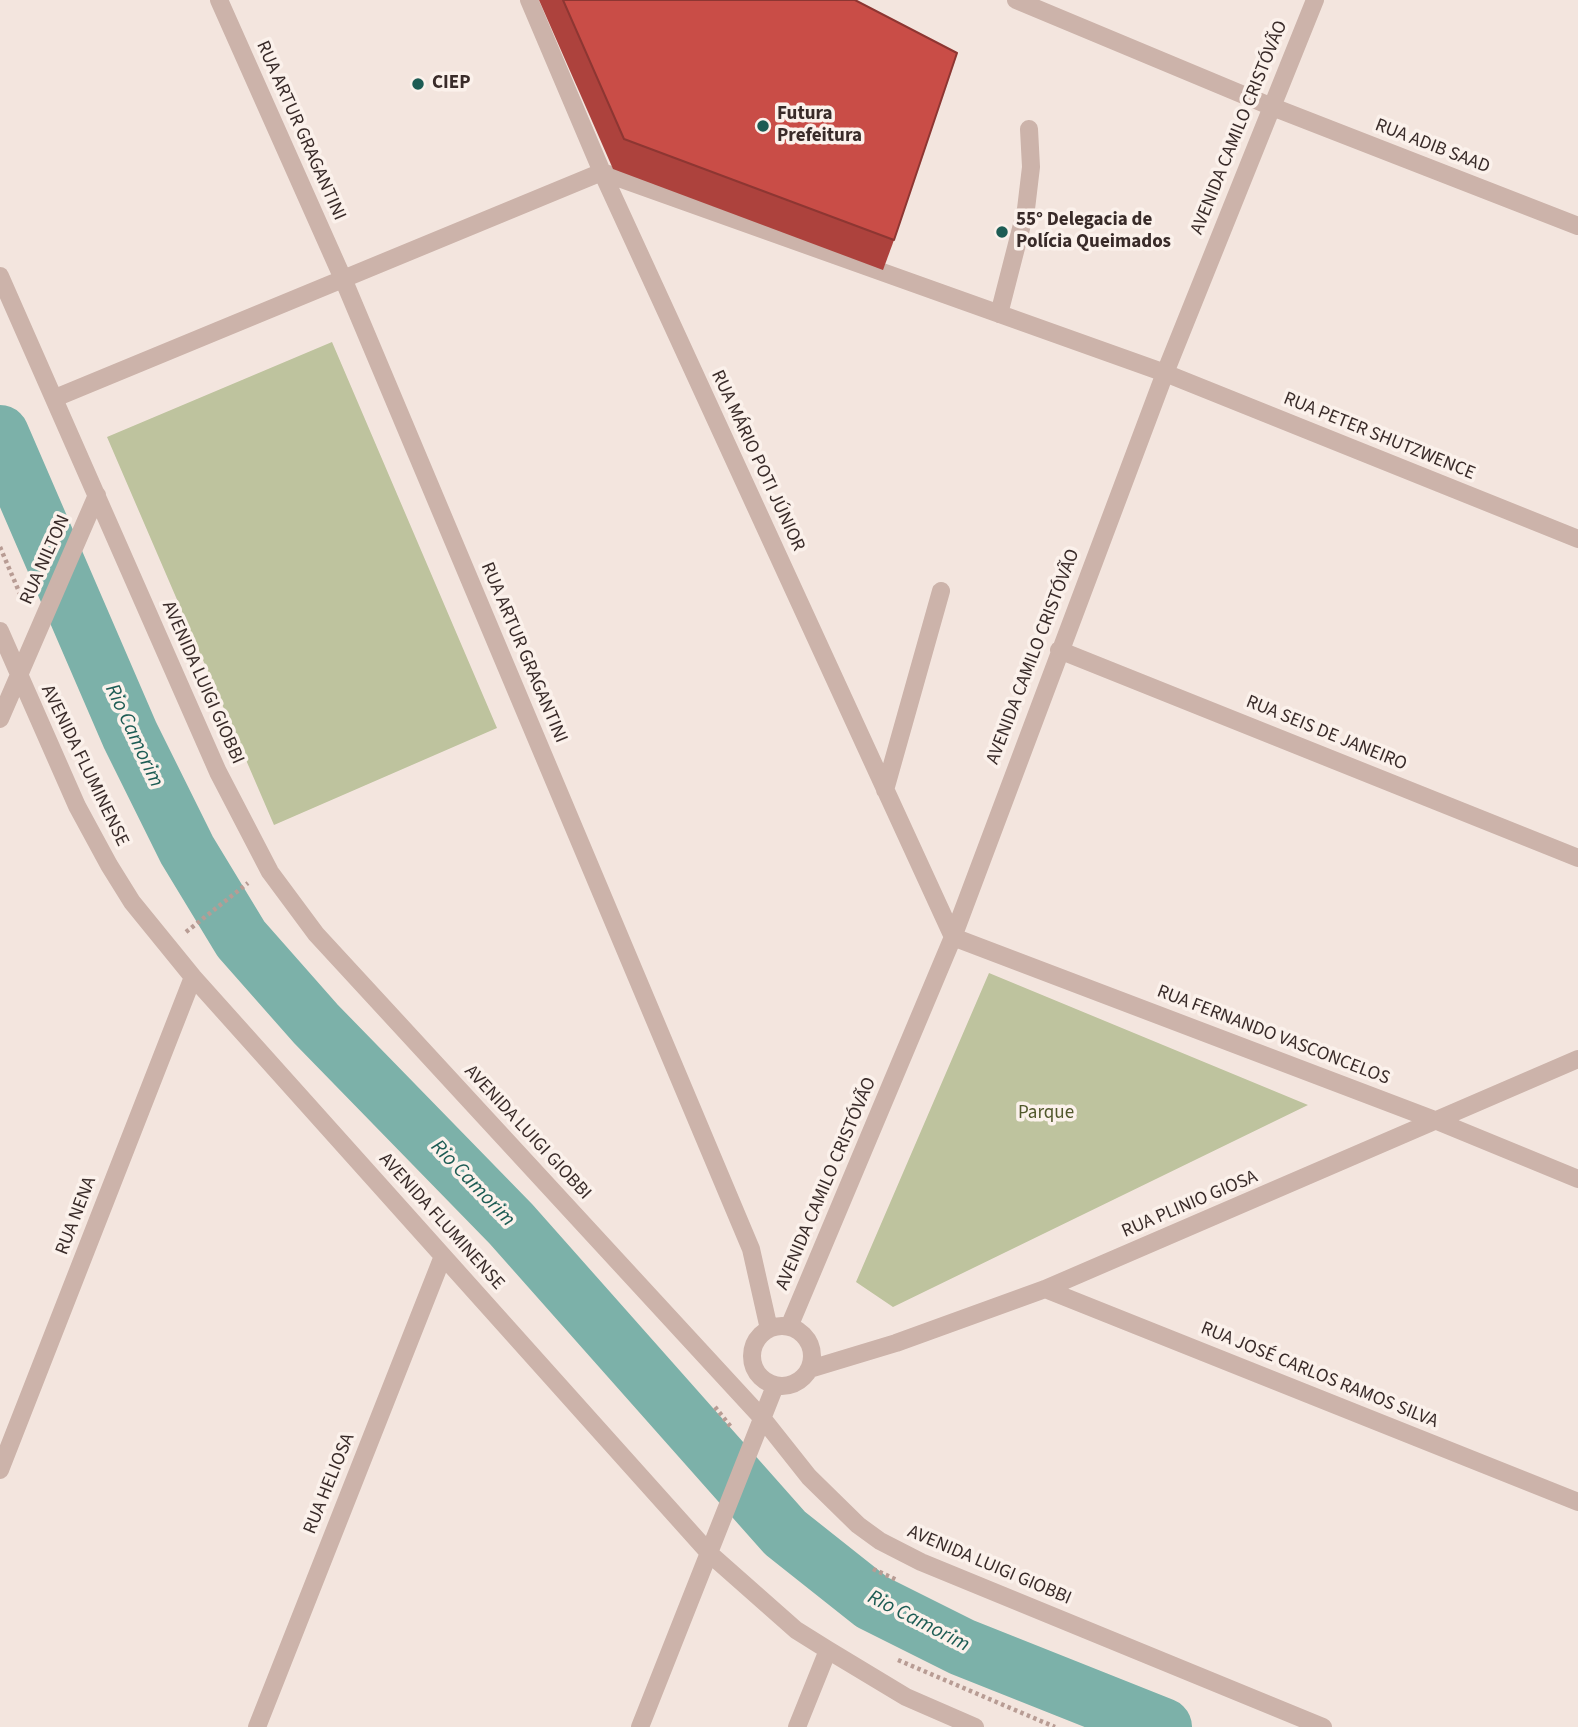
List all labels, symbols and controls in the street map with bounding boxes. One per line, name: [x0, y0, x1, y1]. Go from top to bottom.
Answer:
street label: AVENIDA CAMILO CRISTÓVÃO: [1187, 18, 1293, 238]
street label: RUA ARTUR GRAGANTINI: [250, 38, 350, 224]
place label: CIEP: [432, 73, 471, 95]
marker: CIEP: [410, 76, 426, 92]
place label: Futura Prefeitura: [777, 104, 862, 148]
street label: RUA ADIB SAAD: [1371, 115, 1493, 179]
marker: Futura Prefeitura: [755, 118, 771, 134]
place label: 55° Delegacia de Polícia Queimados: [1016, 210, 1171, 254]
marker: 55° Delegacia de Polícia Queimados: [994, 224, 1010, 240]
street label: RUA MÁRIO POTI JÚNIOR: [705, 367, 809, 555]
street label: RUA PETER SHUTZWENCE: [1280, 388, 1478, 486]
street label: RUA NILTON: [16, 512, 76, 608]
street label: AVENIDA CAMILO CRISTÓVÃO: [982, 546, 1086, 768]
street label: RUA ARTUR GRAGANTINI: [475, 559, 571, 747]
street label: AVENIDA LUIGI GIOBBI: [156, 598, 248, 768]
water label: Rio Camorim: [98, 680, 168, 792]
street label: AVENIDA FLUMINENSE: [35, 682, 133, 850]
street label: RUA SEIS DE JANEIRO: [1242, 691, 1410, 777]
street label: RUA FERNANDO VASCONCELOS: [1153, 981, 1393, 1091]
street label: AVENIDA LUIGI GIOBBI: [459, 1061, 595, 1205]
street label: AVENIDA CAMILO CRISTÓVÃO: [772, 1074, 882, 1294]
park label: Parque: [1018, 1103, 1074, 1125]
water label: Rio Camorim: [424, 1135, 520, 1233]
street label: AVENIDA FLUMINENSE: [373, 1149, 509, 1295]
street label: RUA PLINIO GIOSA: [1119, 1166, 1261, 1244]
street label: RUA NENA: [52, 1174, 102, 1258]
street label: RUA JOSÉ CARLOS RAMOS SILVA: [1197, 1318, 1441, 1434]
street label: RUA HELIOSA: [299, 1430, 361, 1538]
street label: AVENIDA LUIGI GIOBBI: [904, 1521, 1074, 1611]
water label: Rio Camorim: [863, 1586, 973, 1658]

